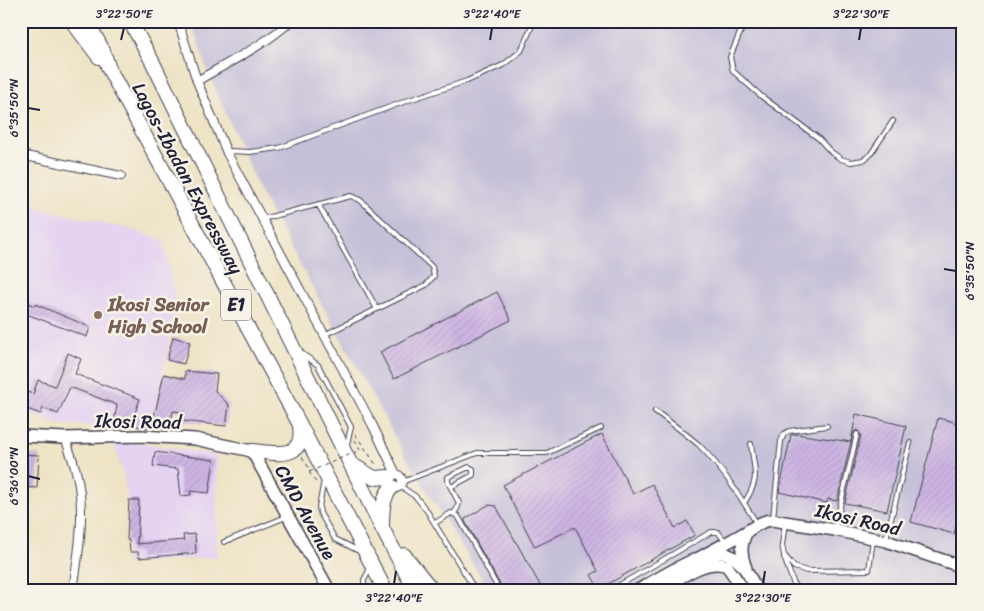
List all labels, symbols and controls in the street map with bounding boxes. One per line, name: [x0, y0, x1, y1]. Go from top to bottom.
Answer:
text: 3°22'50"E: [96, 3, 154, 25]
text: 3°22'40"E: [464, 3, 522, 25]
text: 3°22'30"E: [833, 3, 890, 25]
street label: Lagos-Ibadan Expressway: [123, 76, 252, 281]
text: 6°35'50"N: [3, 78, 25, 137]
text: 6°35'50"N: [959, 241, 981, 300]
place label: Ikosi Senior High School: [107, 288, 210, 343]
road number: E1: [221, 290, 251, 320]
marker: Ikosi Senior High School: [92, 309, 104, 321]
street label: Ikosi Road: [93, 404, 184, 439]
text: 6°36'00"N: [3, 446, 25, 505]
street label: CMD Avenue: [266, 458, 345, 566]
street label: Ikosi Road: [811, 493, 906, 546]
text: 3°22'40"E: [366, 587, 424, 609]
text: 3°22'30"E: [735, 587, 792, 609]

